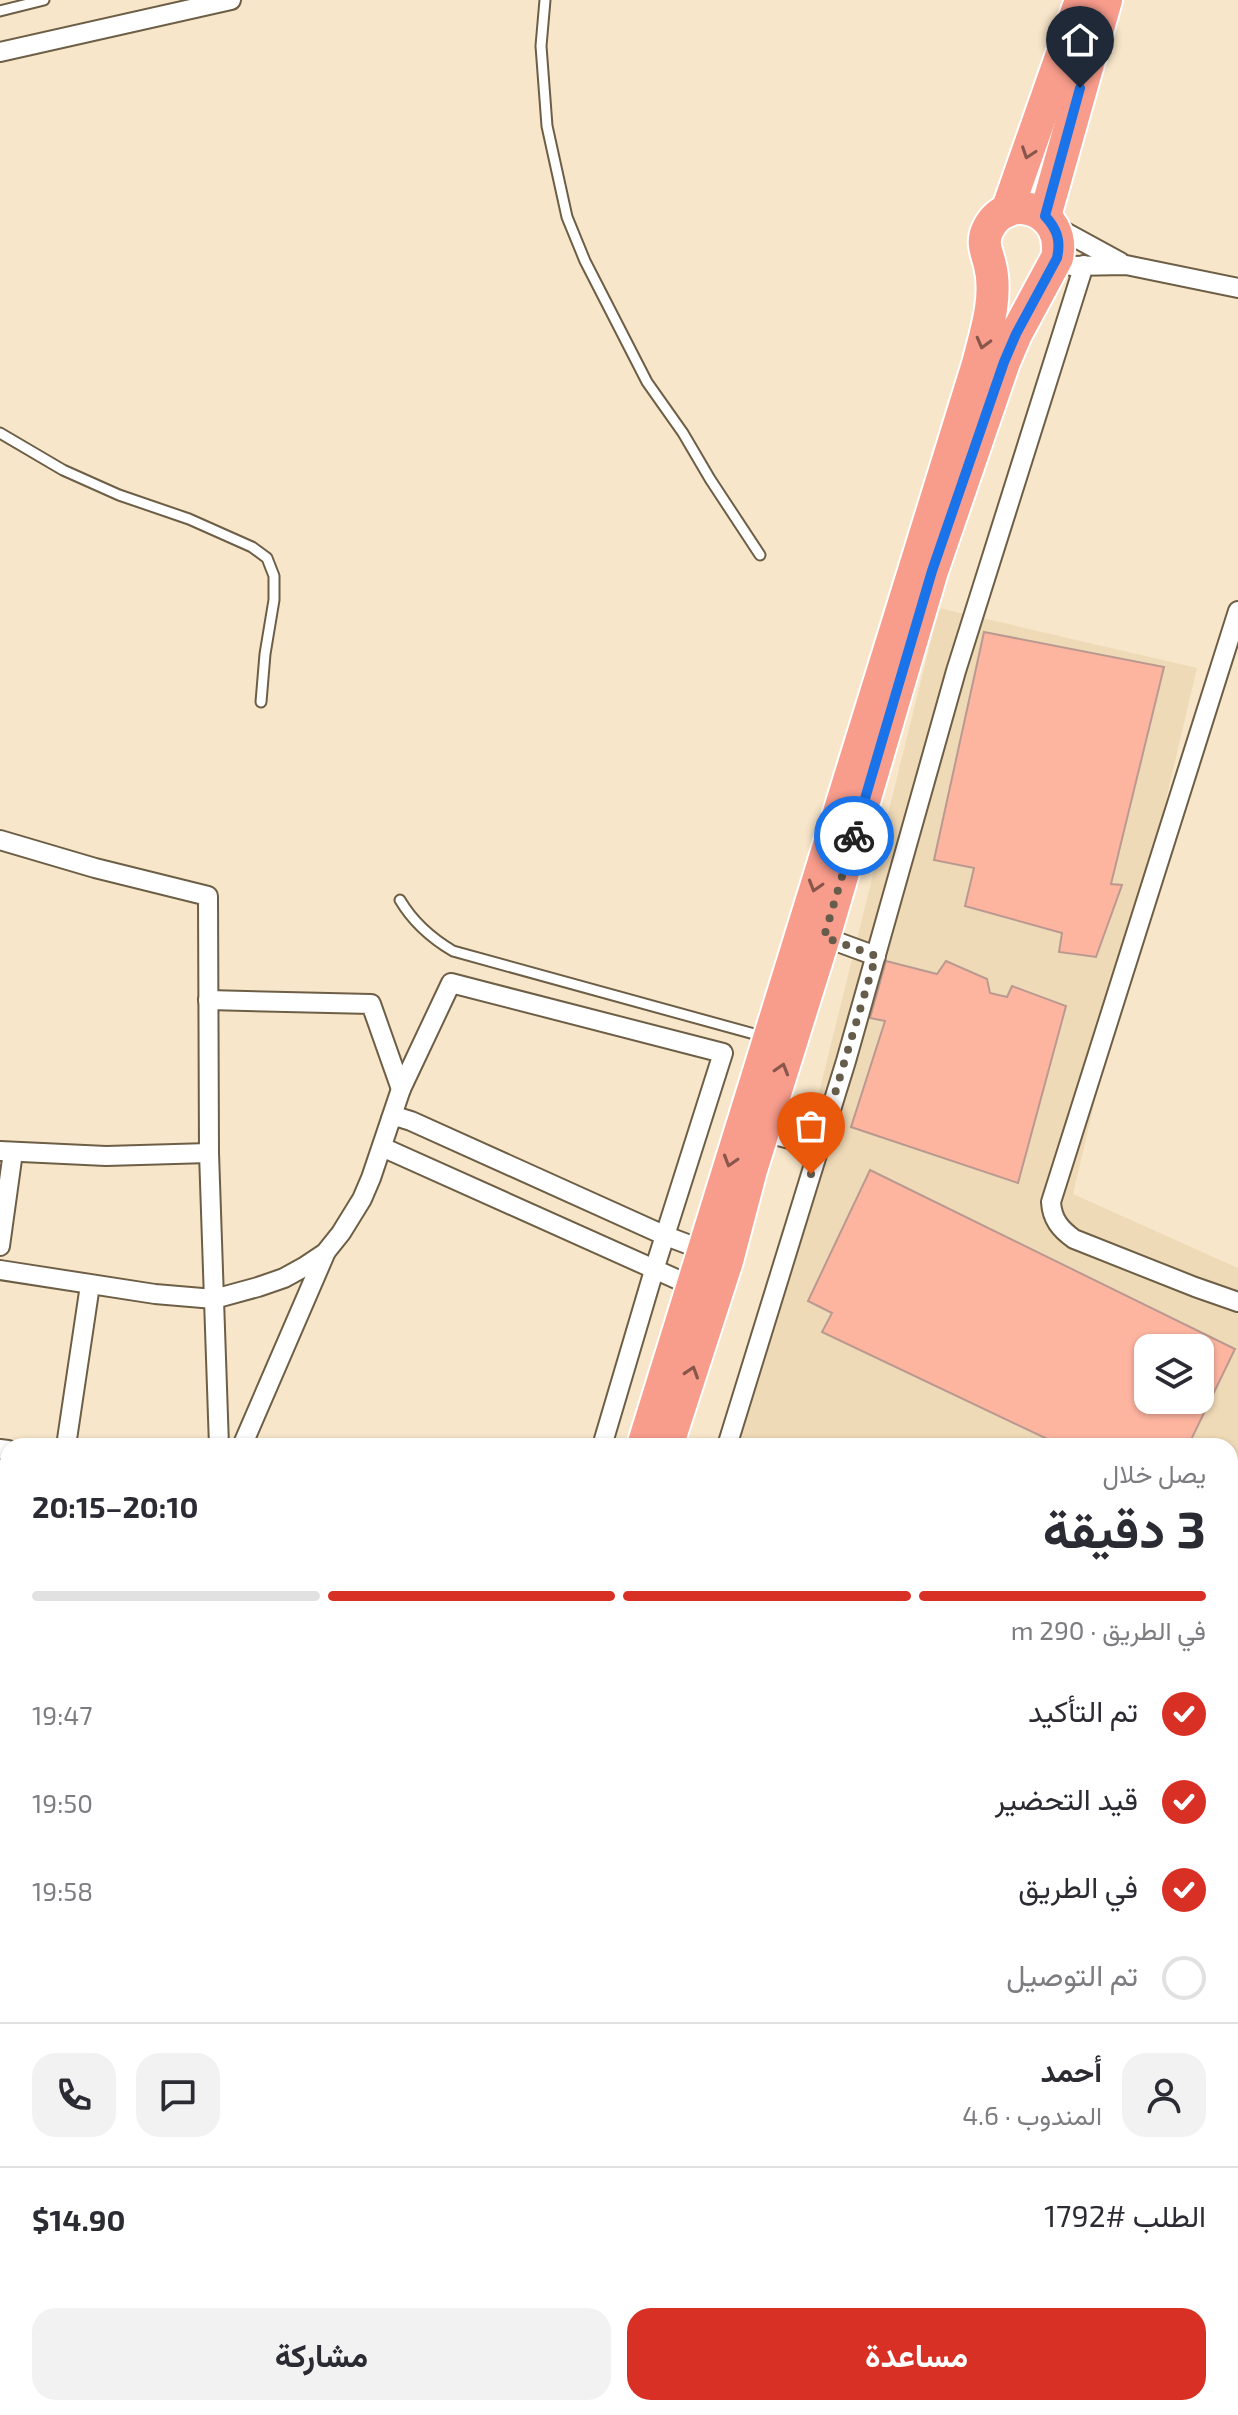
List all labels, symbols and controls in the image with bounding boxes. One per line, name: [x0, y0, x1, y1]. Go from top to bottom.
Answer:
pin: [1046, 6, 1114, 88]
icon: home: [1058, 18, 1102, 62]
one-way arrow: [1021, 145, 1037, 159]
one-way arrow: [976, 336, 993, 350]
courier: [814, 796, 894, 876]
icon: bike: [832, 814, 876, 858]
one-way arrow: [808, 878, 824, 892]
one-way arrow: [773, 1063, 789, 1077]
pin: [777, 1092, 845, 1174]
icon: bag: [789, 1104, 833, 1148]
one-way arrow: [723, 1154, 739, 1167]
map controls: [1134, 1334, 1214, 1414]
button: layers: [1134, 1334, 1214, 1414]
one-way arrow: [682, 1365, 698, 1379]
text: يصل خلال: [1103, 1457, 1206, 1488]
text: 20:10–20:15: [32, 1488, 198, 1524]
text: 3 دقيقة: [1043, 1496, 1206, 1558]
text: في الطريق · 290 m: [1011, 1614, 1206, 1645]
text: تم التأكيد: [1028, 1692, 1138, 1728]
icon: check: [1162, 1692, 1206, 1736]
text: 19:47: [32, 1699, 93, 1730]
text: قيد التحضير: [995, 1780, 1138, 1816]
icon: check: [1162, 1780, 1206, 1824]
text: 19:50: [32, 1787, 93, 1818]
text: في الطريق: [1018, 1868, 1138, 1904]
icon: check: [1162, 1868, 1206, 1912]
text: 19:58: [32, 1875, 93, 1906]
text: تم التوصيل: [1006, 1956, 1138, 1992]
text: أحمد: [1040, 2052, 1102, 2088]
button: phone: [32, 2053, 116, 2137]
button: chat: [136, 2053, 220, 2137]
button: person: [1122, 2053, 1206, 2137]
text: المندوب · 4.6: [962, 2099, 1102, 2130]
text: الطلب #1792: [1044, 2197, 1206, 2233]
text: $14.90: [32, 2201, 125, 2237]
button: مشاركة: [32, 2308, 611, 2400]
button: مساعدة: [627, 2308, 1206, 2400]

